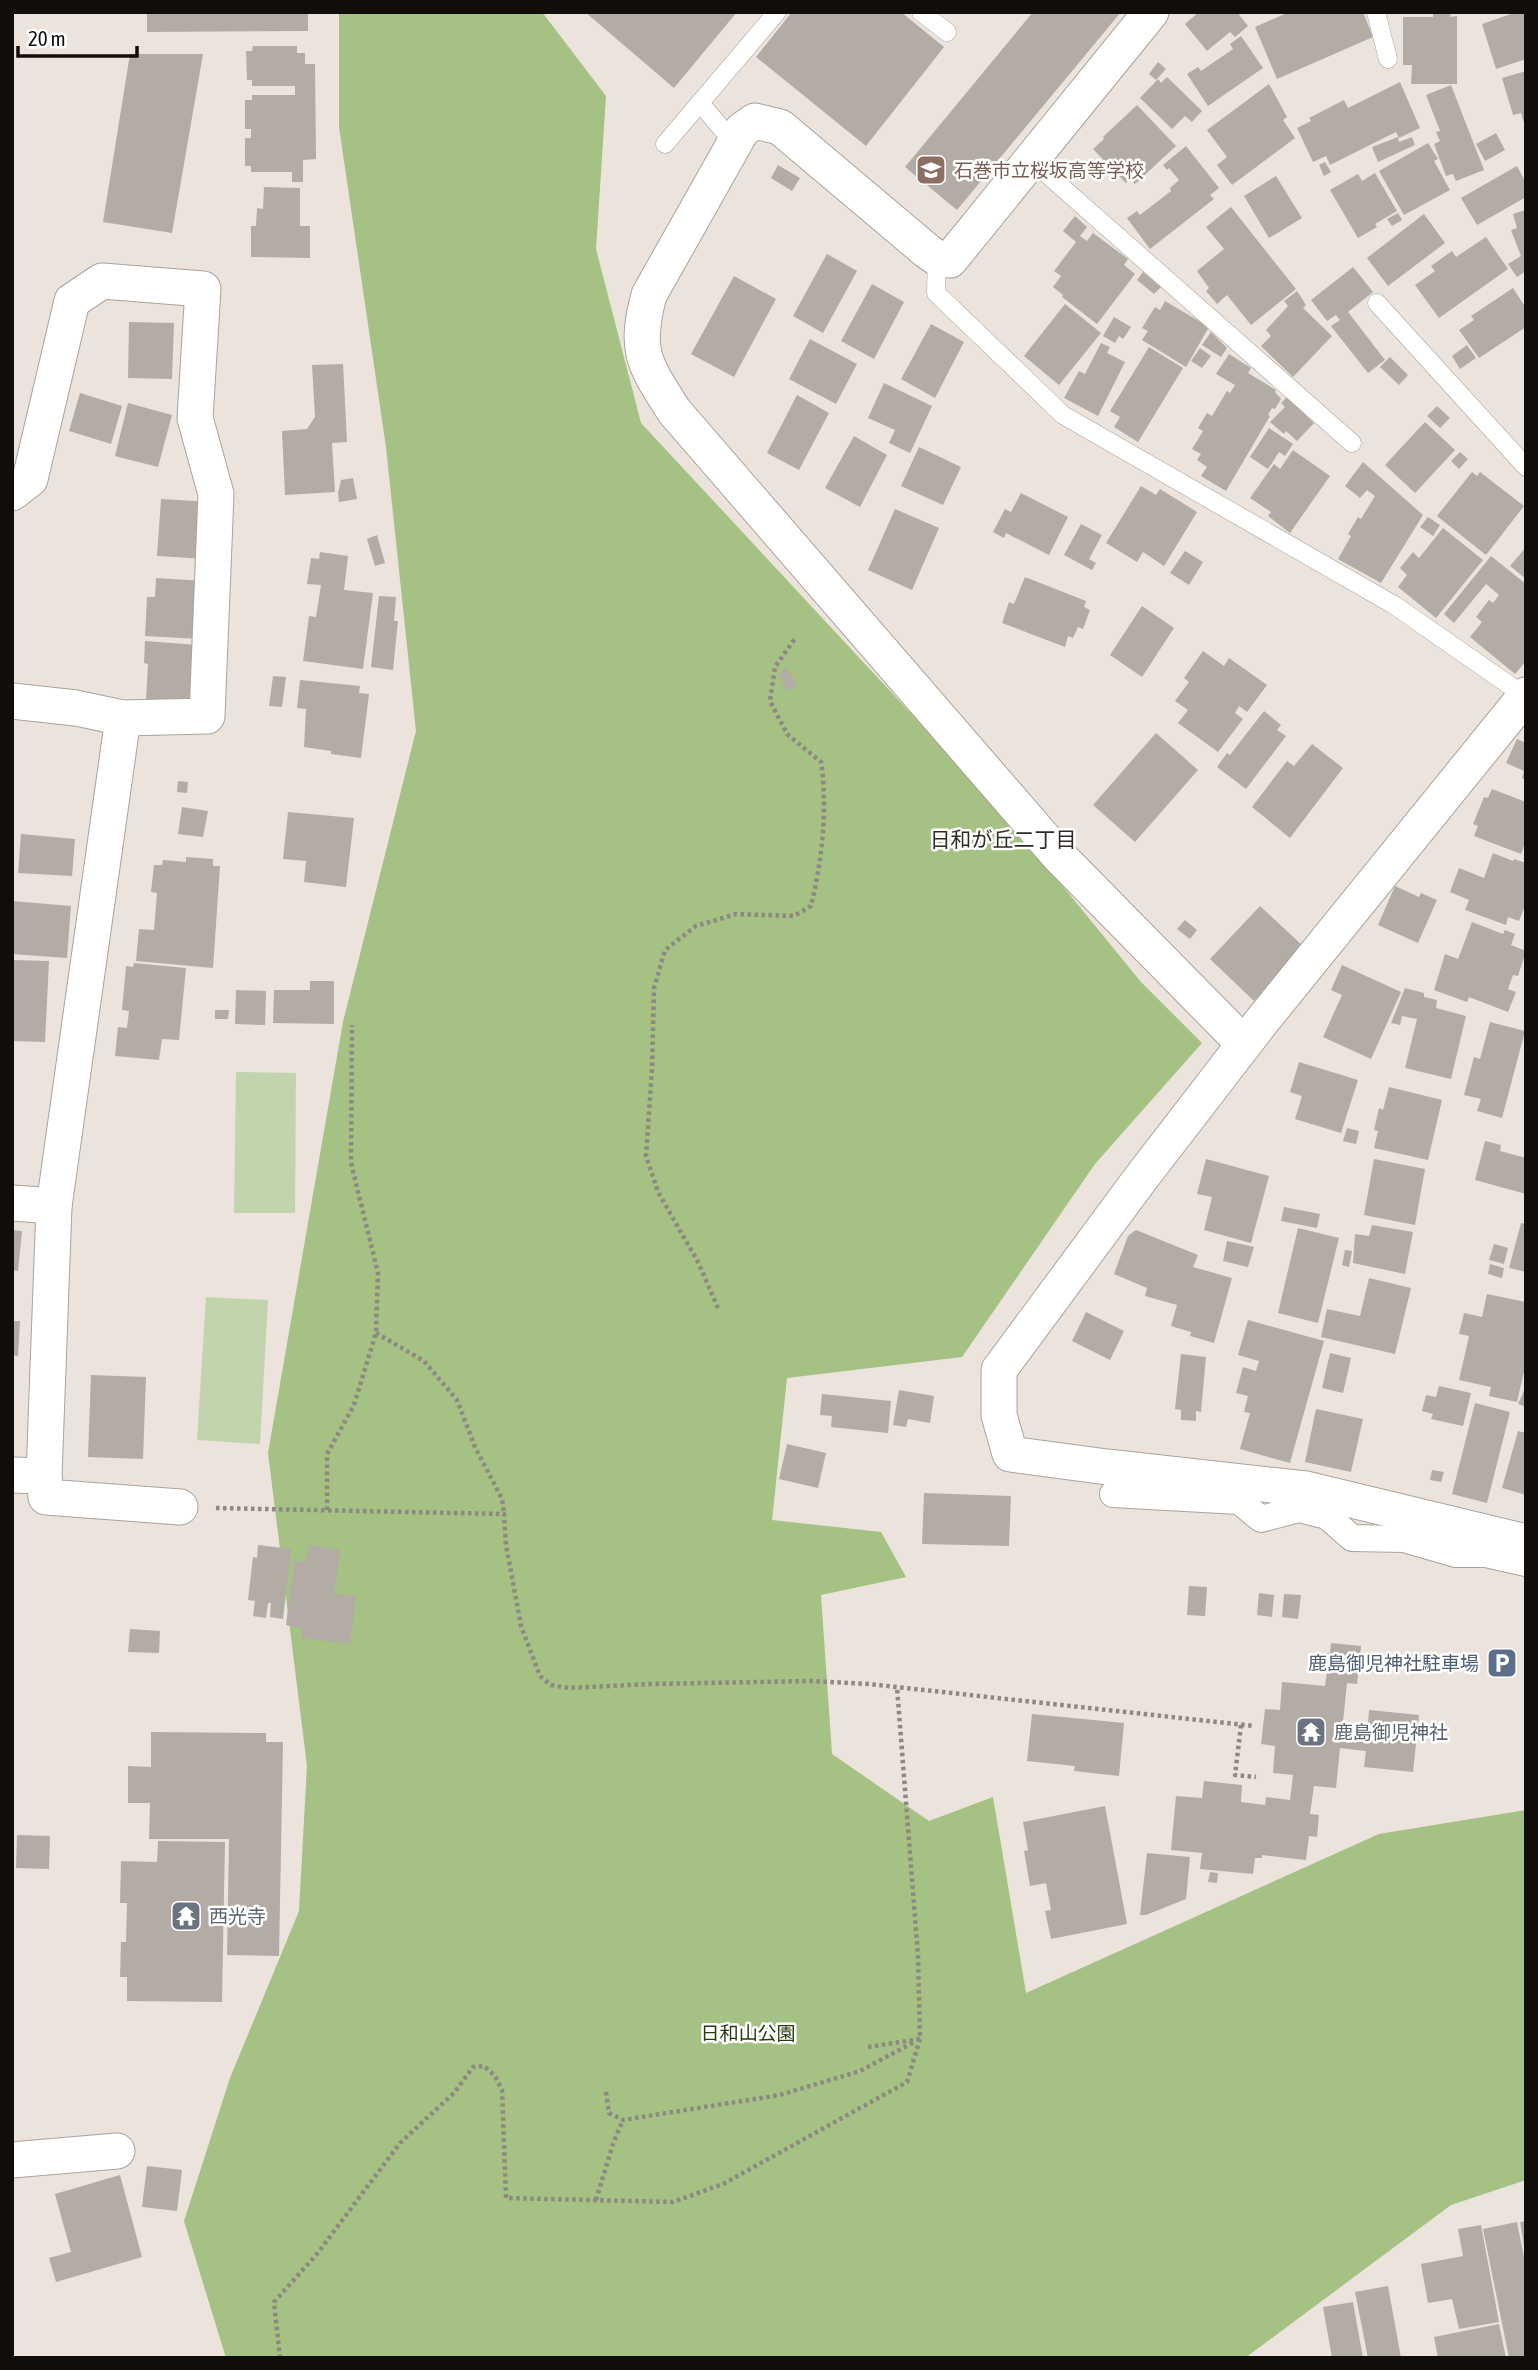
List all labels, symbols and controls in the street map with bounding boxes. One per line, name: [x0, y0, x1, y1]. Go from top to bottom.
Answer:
scale bar: [18, 14, 136, 58]
text: 20 m: [28, 26, 66, 50]
school or university icon: 石巻市立桜坂高等学校: [914, 153, 948, 187]
place label: 石巻市立桜坂高等学校: [954, 159, 1144, 181]
district label: 日和が丘二丁目: [930, 827, 1077, 851]
parking icon: 鹿島御児神社駐車場: [1485, 1646, 1519, 1680]
place label: 鹿島御児神社駐車場: [1308, 1652, 1479, 1674]
temple icon: 鹿島御児神社: [1294, 1715, 1328, 1749]
place label: 鹿島御児神社: [1334, 1721, 1448, 1743]
temple icon: 西光寺: [169, 1899, 203, 1933]
place label: 西光寺: [209, 1905, 266, 1927]
park label: 日和山公園: [700, 2022, 796, 2044]

